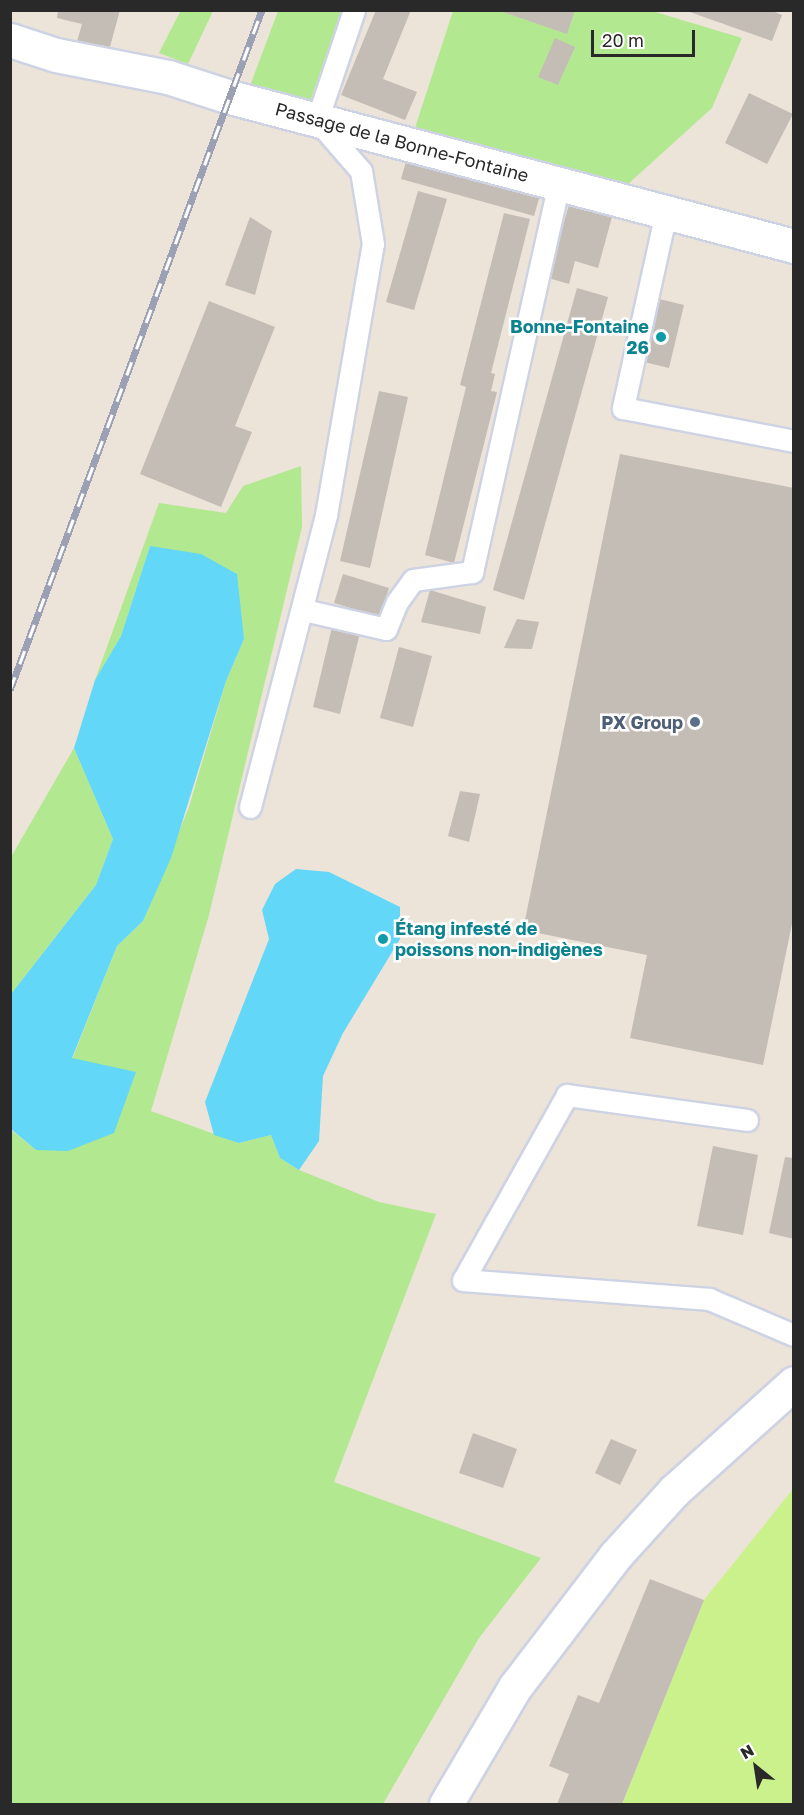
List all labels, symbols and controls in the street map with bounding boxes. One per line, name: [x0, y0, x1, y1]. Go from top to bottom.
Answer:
scale bar: [594, 18, 698, 56]
text: 20 m: [602, 29, 644, 51]
street label: Passage de la Bonne-Fontaine: [273, 98, 531, 186]
place label: Bonne-Fontaine 26: [510, 316, 649, 358]
marker: Bonne-Fontaine 26: [654, 330, 668, 344]
place label: PX Group: [601, 711, 683, 733]
marker: PX Group: [688, 715, 702, 729]
place label: Étang infesté de poissons non-indigènes: [395, 918, 603, 960]
marker: Étang infesté de poissons non-indigènes: [376, 932, 390, 946]
north arrow: [726, 1737, 786, 1797]
text: N: [737, 1740, 757, 1763]

